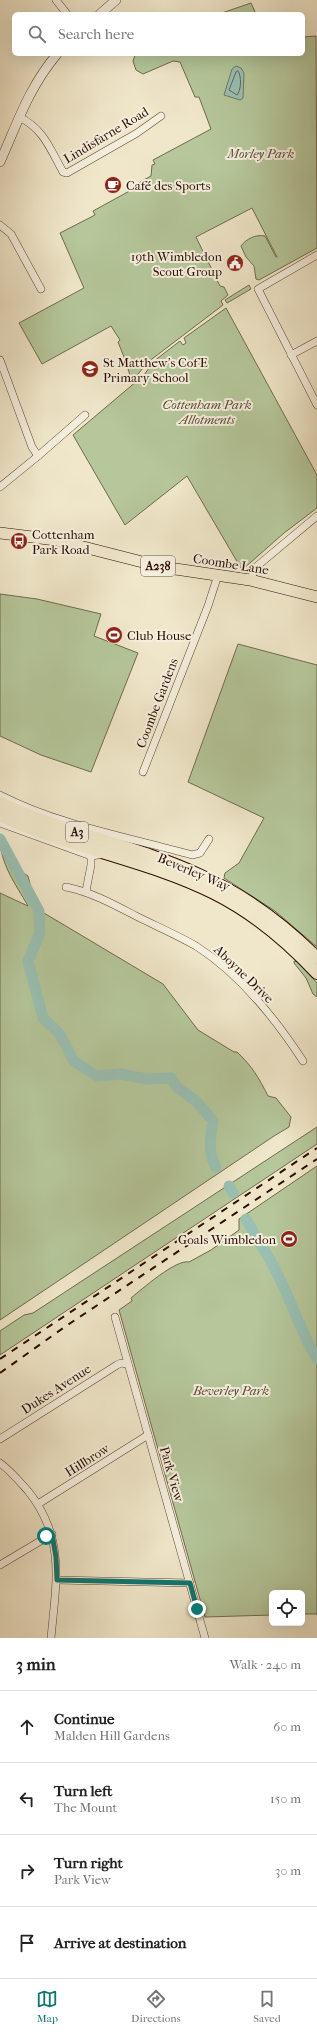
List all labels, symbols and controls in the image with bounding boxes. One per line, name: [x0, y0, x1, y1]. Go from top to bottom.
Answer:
search box: [12, 12, 305, 56]
icon: search: [26, 23, 48, 45]
text: Search here: [58, 25, 134, 43]
street label: Lindisfarne Road: [61, 103, 152, 166]
park label: Morley Park: [227, 146, 295, 161]
cafe icon: Café des Sports: [103, 175, 123, 195]
place label: Café des Sports: [126, 178, 211, 193]
place label: 19th Wimbledon Scout Group: [131, 249, 222, 279]
public building icon: 19th Wimbledon Scout Group: [225, 253, 245, 273]
place label: St Matthew's CofE Primary School: [103, 355, 208, 385]
school or university icon: St Matthew's CofE Primary School: [80, 359, 100, 379]
park label: Cottenham Park Allotments: [162, 397, 252, 427]
place label: Cottenham Park Road: [32, 527, 95, 557]
bus stop icon: Cottenham Park Road: [9, 531, 29, 551]
street label: Coombe Lane: [192, 551, 270, 577]
road number: A238: [141, 556, 175, 576]
sports icon: Club House: [104, 625, 124, 645]
place label: Club House: [127, 628, 192, 643]
street label: Coombe Gardens: [133, 656, 181, 750]
road number: A3: [66, 822, 88, 842]
street label: Beverley Way: [156, 850, 233, 894]
street label: Aboyne Drive: [210, 941, 277, 1006]
sports icon: Goals Wimbledon: [279, 1229, 299, 1249]
place label: Goals Wimbledon: [178, 1232, 276, 1247]
street label: Dukes Avenue: [18, 1361, 94, 1417]
park label: Beverley Park: [192, 1383, 269, 1398]
street label: Hillbrow: [62, 1440, 112, 1479]
street label: Park View: [157, 1445, 187, 1504]
route start: [37, 1527, 55, 1545]
map controls: [269, 1590, 305, 1626]
button: locate: [269, 1590, 305, 1626]
route end: [188, 1600, 206, 1618]
text: 3 min: [16, 1654, 56, 1674]
text: Walk · 240 m: [229, 1657, 301, 1672]
text: Continue: [54, 1710, 114, 1728]
icon: ahead: [16, 1716, 38, 1738]
text: 60 m: [273, 1719, 301, 1734]
text: Malden Hill Gardens: [54, 1728, 170, 1743]
text: Turn left: [54, 1782, 112, 1800]
icon: left: [16, 1788, 38, 1810]
text: 150 m: [270, 1791, 301, 1806]
text: The Mount: [54, 1800, 117, 1815]
text: Turn right: [54, 1854, 123, 1872]
icon: right: [16, 1860, 38, 1882]
text: 30 m: [275, 1863, 301, 1878]
text: Park View: [54, 1872, 111, 1887]
icon: arrive: [16, 1932, 38, 1954]
text: Arrive at destination: [54, 1934, 186, 1952]
tab: Map: [36, 1988, 58, 2025]
tab: Directions: [131, 1988, 181, 2025]
tab: Saved: [253, 1988, 281, 2025]

